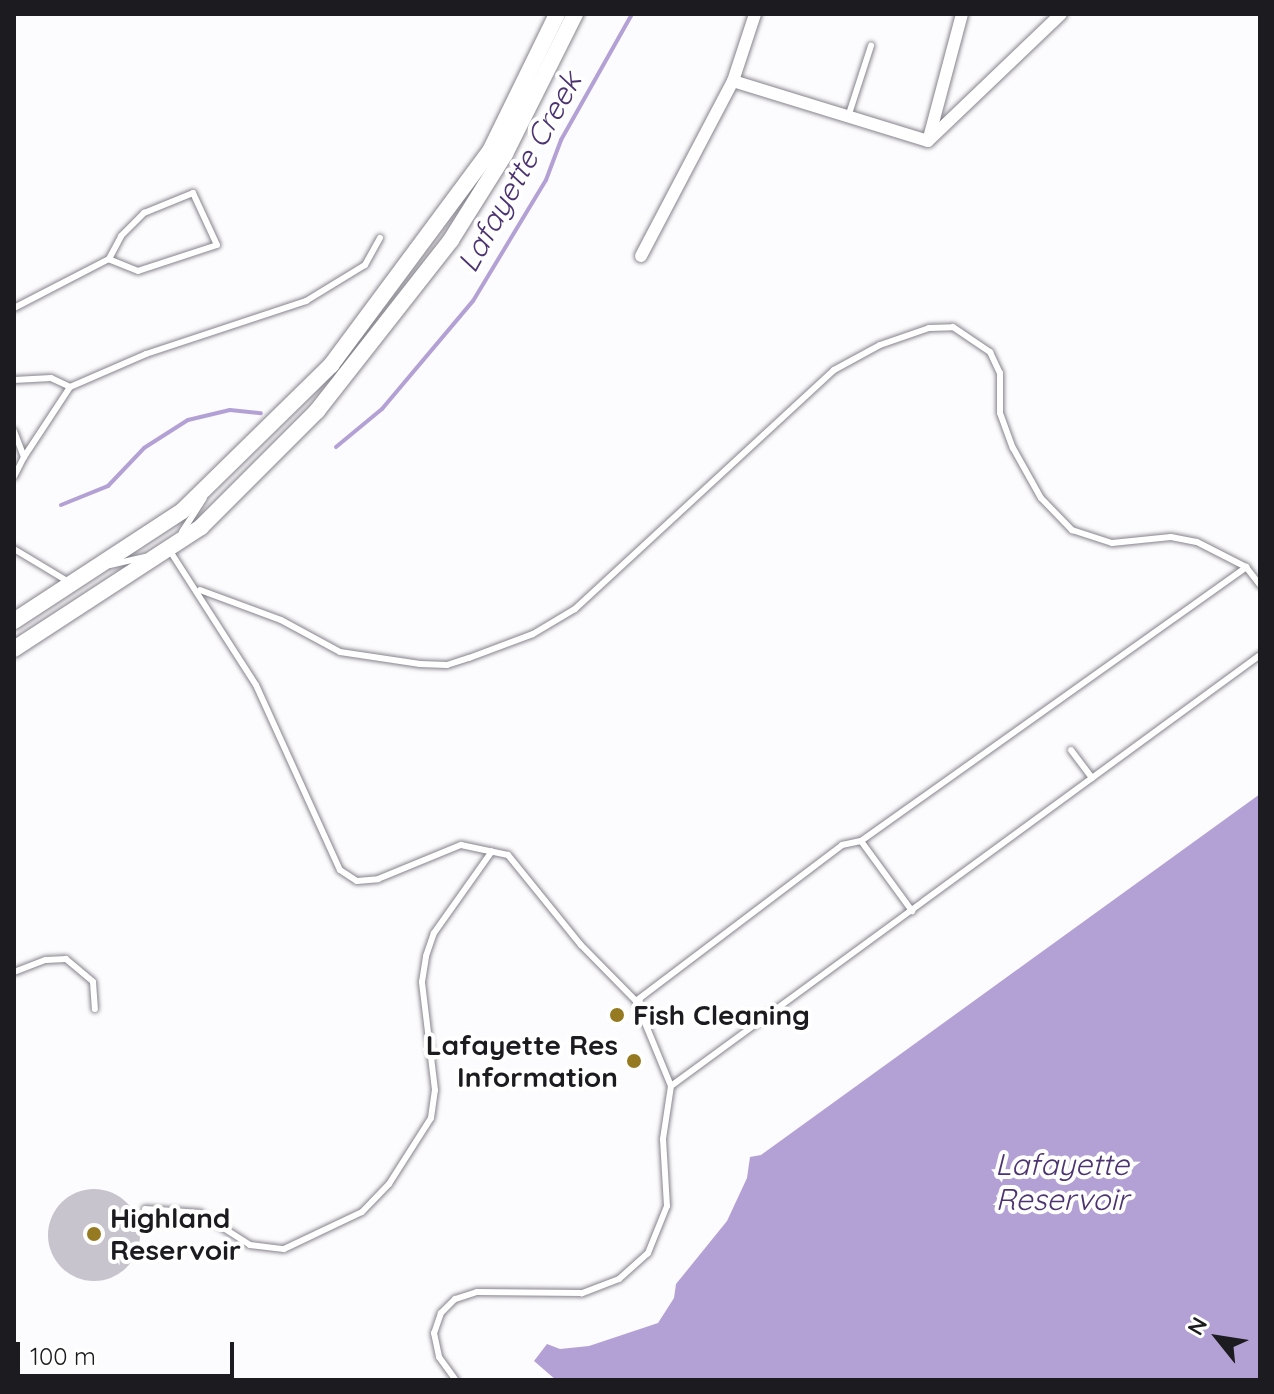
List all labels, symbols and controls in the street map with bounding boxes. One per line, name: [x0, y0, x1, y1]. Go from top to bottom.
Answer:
water label: Lafayette Creek: [449, 66, 589, 278]
place label: Fish Cleaning: [633, 998, 810, 1032]
marker: Fish Cleaning: [608, 1006, 626, 1024]
place label: Lafayette Res Information: [426, 1028, 618, 1094]
marker: Lafayette Res Information: [625, 1052, 643, 1070]
water label: Lafayette Reservoir: [995, 1146, 1129, 1216]
place label: Highland Reservoir: [110, 1201, 241, 1267]
marker: Highland Reservoir: [85, 1225, 103, 1243]
north arrow: [1178, 1298, 1258, 1378]
text: N: [1181, 1312, 1213, 1340]
scale bar: [20, 1326, 238, 1376]
text: 100 m: [30, 1341, 96, 1371]

